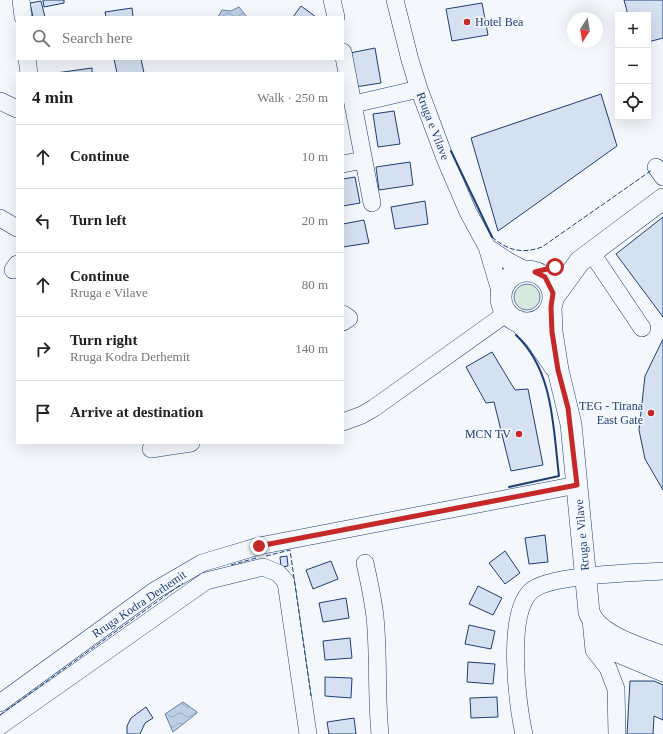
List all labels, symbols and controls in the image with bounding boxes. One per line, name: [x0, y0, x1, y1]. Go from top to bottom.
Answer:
north arrow: [567, 12, 603, 48]
map controls: [615, 12, 651, 120]
button: +: [615, 12, 651, 48]
place label: Hotel Bea: [475, 15, 524, 29]
search box: [16, 16, 344, 60]
marker: Hotel Bea: [462, 17, 472, 27]
icon: search: [30, 27, 52, 49]
text: Search here: [62, 30, 132, 46]
button: −: [615, 48, 651, 84]
button: locate: [615, 84, 651, 120]
text: 4 min: [32, 88, 73, 107]
text: Walk · 250 m: [257, 90, 328, 105]
street label: Rruga e Vilave: [414, 90, 452, 162]
icon: ahead: [32, 146, 54, 168]
text: Continue: [70, 148, 129, 164]
text: 10 m: [302, 149, 328, 164]
icon: left: [32, 210, 54, 232]
text: Turn left: [70, 212, 127, 228]
text: 20 m: [302, 213, 328, 228]
route start: [546, 258, 564, 276]
text: Continue: [70, 268, 129, 284]
icon: ahead: [32, 274, 54, 296]
text: 80 m: [302, 277, 328, 292]
text: Rruga e Vilave: [70, 285, 148, 300]
text: Turn right: [70, 332, 137, 348]
icon: right: [32, 338, 54, 360]
text: 140 m: [295, 341, 328, 356]
text: Rruga Kodra Derhemit: [70, 349, 190, 364]
place label: TEG - Tirana East Gate: [579, 399, 644, 427]
icon: arrive: [32, 402, 54, 424]
text: Arrive at destination: [70, 404, 203, 420]
marker: TEG - Tirana East Gate: [646, 408, 656, 418]
place label: MCN TV: [465, 427, 511, 441]
marker: MCN TV: [514, 429, 524, 439]
street label: Rruga e Vilave: [572, 499, 592, 571]
route end: [250, 537, 268, 555]
street label: Rruga Kodra Derhemit: [89, 567, 189, 641]

